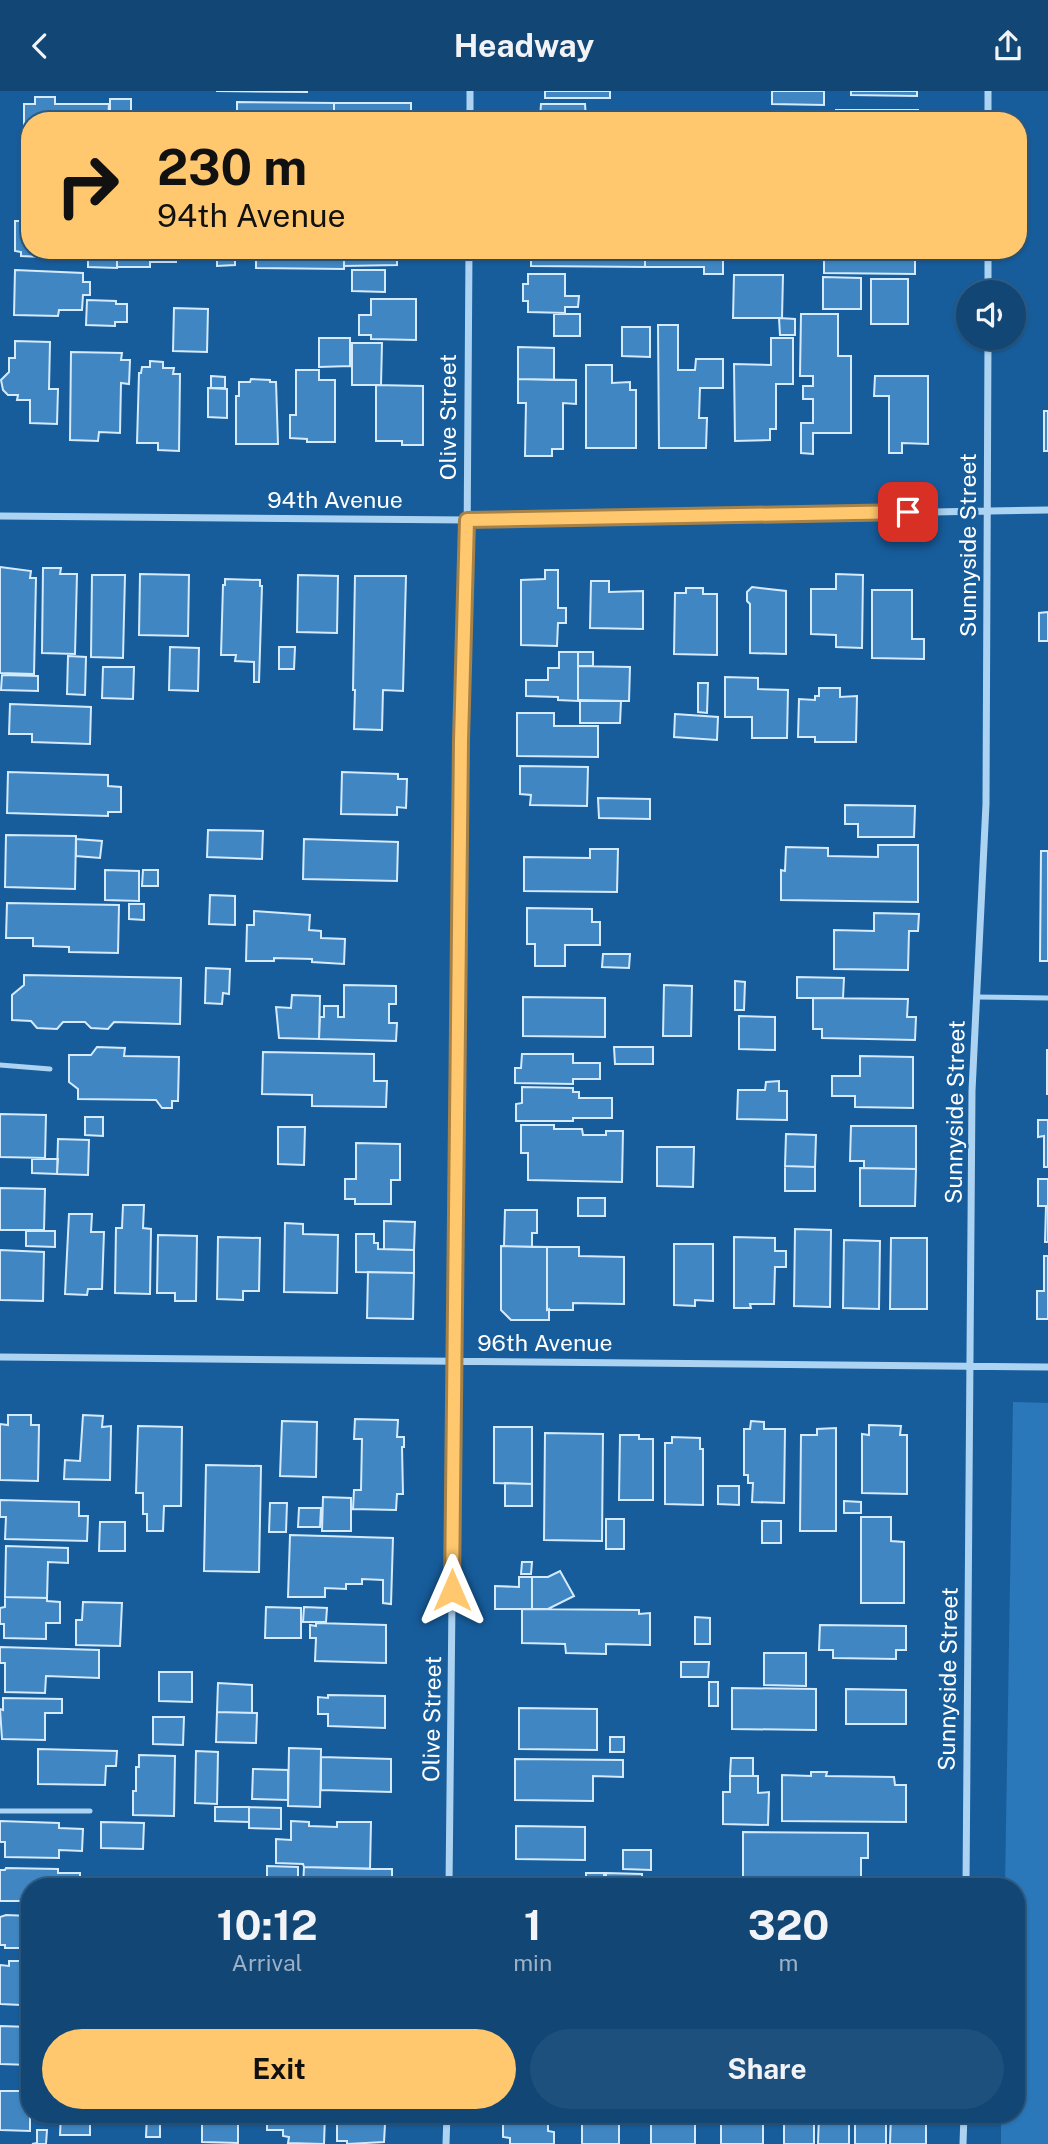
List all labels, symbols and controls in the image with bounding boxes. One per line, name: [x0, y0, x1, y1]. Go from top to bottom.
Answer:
icon: back: [21, 27, 59, 65]
text: Headway: [454, 27, 594, 64]
icon: share: [989, 27, 1027, 65]
text: 230 m: [157, 138, 307, 196]
icon: right: [42, 140, 133, 231]
text: 94th Avenue: [157, 197, 346, 234]
map controls: [956, 280, 1026, 350]
button: sound: [956, 280, 1026, 350]
street label: Olive Street: [434, 354, 461, 480]
street label: Sunnyside Street: [954, 453, 981, 637]
pin: [878, 482, 938, 542]
street label: 94th Avenue: [267, 486, 403, 513]
icon: arrive: [889, 493, 927, 531]
street label: Sunnyside Street: [939, 1020, 970, 1204]
street label: 96th Avenue: [477, 1329, 613, 1356]
position arrow: [415, 1553, 489, 1627]
street label: Sunnyside Street: [932, 1587, 963, 1771]
street label: Olive Street: [417, 1656, 446, 1782]
text: 10:12: [217, 1900, 318, 1949]
text: 1: [524, 1900, 542, 1949]
text: 320: [748, 1900, 829, 1949]
text: Arrival: [232, 1949, 303, 1976]
text: min: [513, 1949, 552, 1976]
text: m: [779, 1949, 799, 1976]
button: Exit: [42, 2029, 516, 2109]
button: Share: [530, 2029, 1004, 2109]

